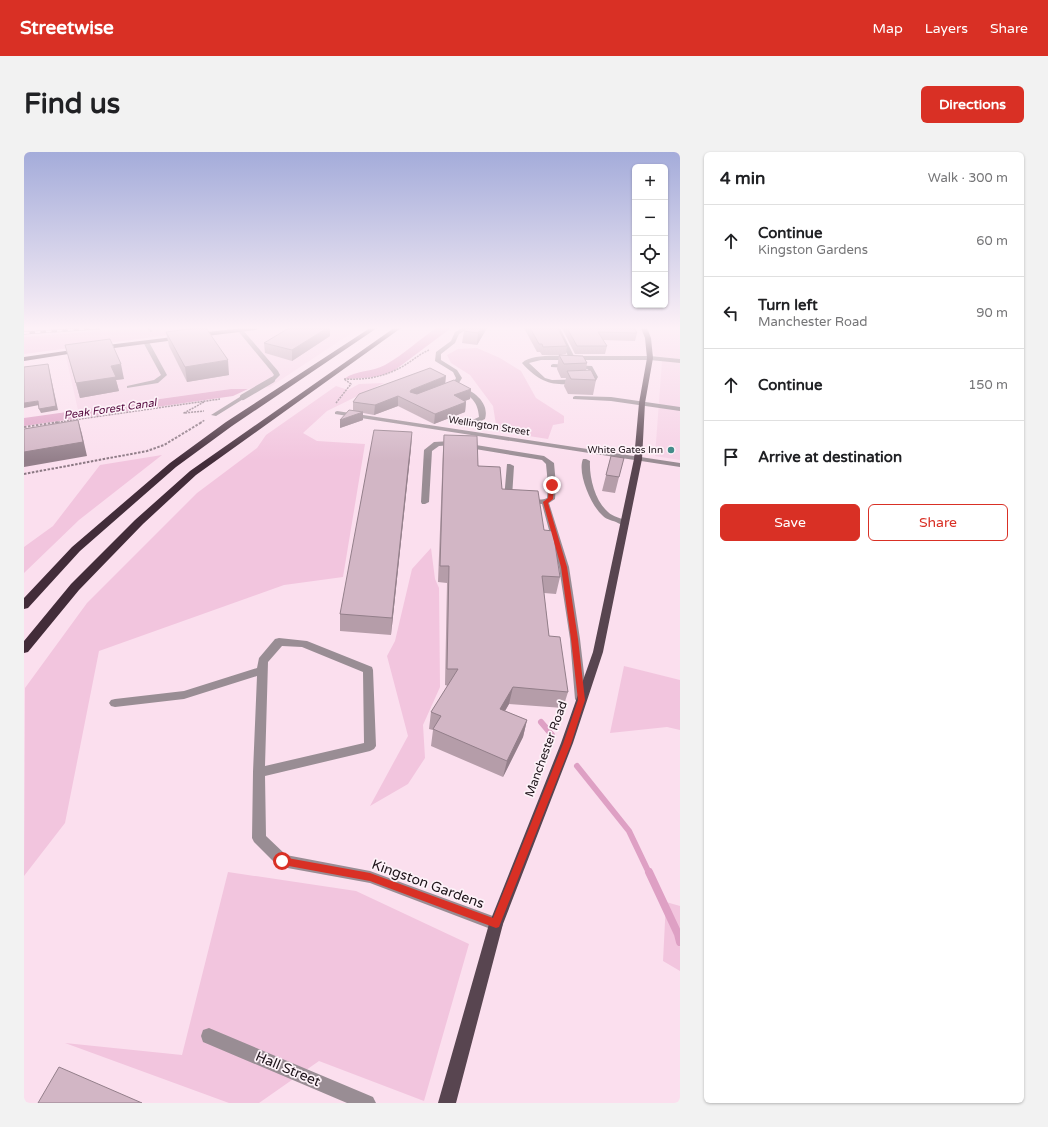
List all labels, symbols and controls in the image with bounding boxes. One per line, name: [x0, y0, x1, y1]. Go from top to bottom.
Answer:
text: Streetwise: [20, 17, 114, 39]
text: Map: [873, 20, 903, 37]
text: Layers: [925, 20, 968, 37]
text: Share: [990, 20, 1028, 37]
button: Directions: [921, 86, 1024, 123]
text: Find us: [24, 87, 120, 121]
map controls: [632, 164, 668, 308]
button: +: [632, 164, 668, 200]
text: 4 min: [720, 168, 765, 189]
text: Walk · 300 m: [928, 170, 1008, 186]
button: −: [632, 200, 668, 236]
text: Continue: [758, 224, 822, 242]
icon: ahead: [720, 230, 742, 252]
text: 60 m: [976, 233, 1008, 249]
button: locate: [632, 236, 668, 272]
text: Kingston Gardens: [758, 242, 868, 258]
button: layers: [632, 272, 668, 308]
text: Turn left: [758, 296, 818, 314]
icon: left: [720, 302, 742, 324]
text: 90 m: [976, 305, 1008, 321]
text: Manchester Road: [758, 314, 867, 330]
icon: ahead: [720, 374, 742, 396]
text: Continue: [758, 376, 822, 394]
text: 150 m: [968, 377, 1008, 393]
water label: Peak Forest Canal: [63, 396, 158, 422]
street label: Wellington Street: [447, 414, 531, 438]
place label: White Gates Inn: [587, 444, 663, 456]
marker: White Gates Inn: [666, 445, 676, 455]
icon: arrive: [720, 446, 742, 468]
text: Arrive at destination: [758, 448, 902, 466]
route end: [543, 476, 561, 494]
button: Save: [720, 504, 860, 541]
button: Share: [868, 504, 1008, 541]
street label: Manchester Road: [522, 699, 570, 799]
route start: [273, 852, 291, 870]
street label: Kingston Gardens: [369, 856, 487, 912]
street label: Hall Street: [253, 1048, 324, 1091]

